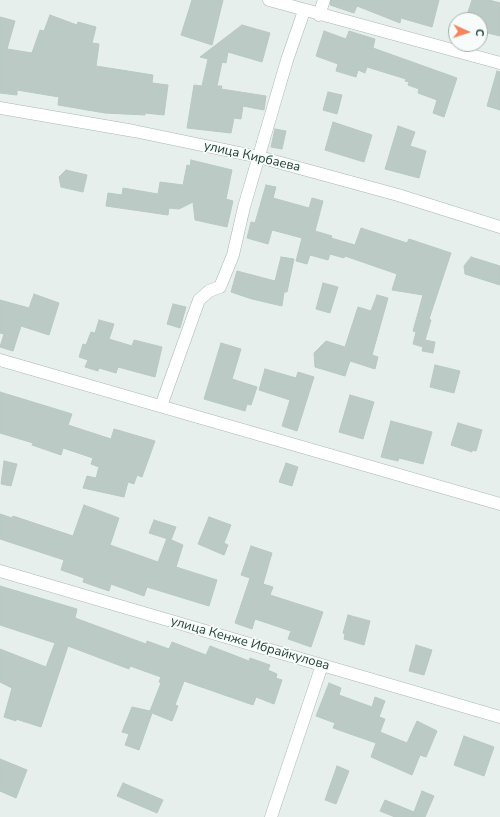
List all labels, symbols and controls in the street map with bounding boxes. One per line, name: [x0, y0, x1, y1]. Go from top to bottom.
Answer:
north arrow: [448, 12, 488, 52]
text: С: [472, 28, 487, 37]
street label: улица Кирбаева: [202, 138, 302, 176]
street label: улица Кенже Ибрайкулова: [169, 614, 331, 674]

